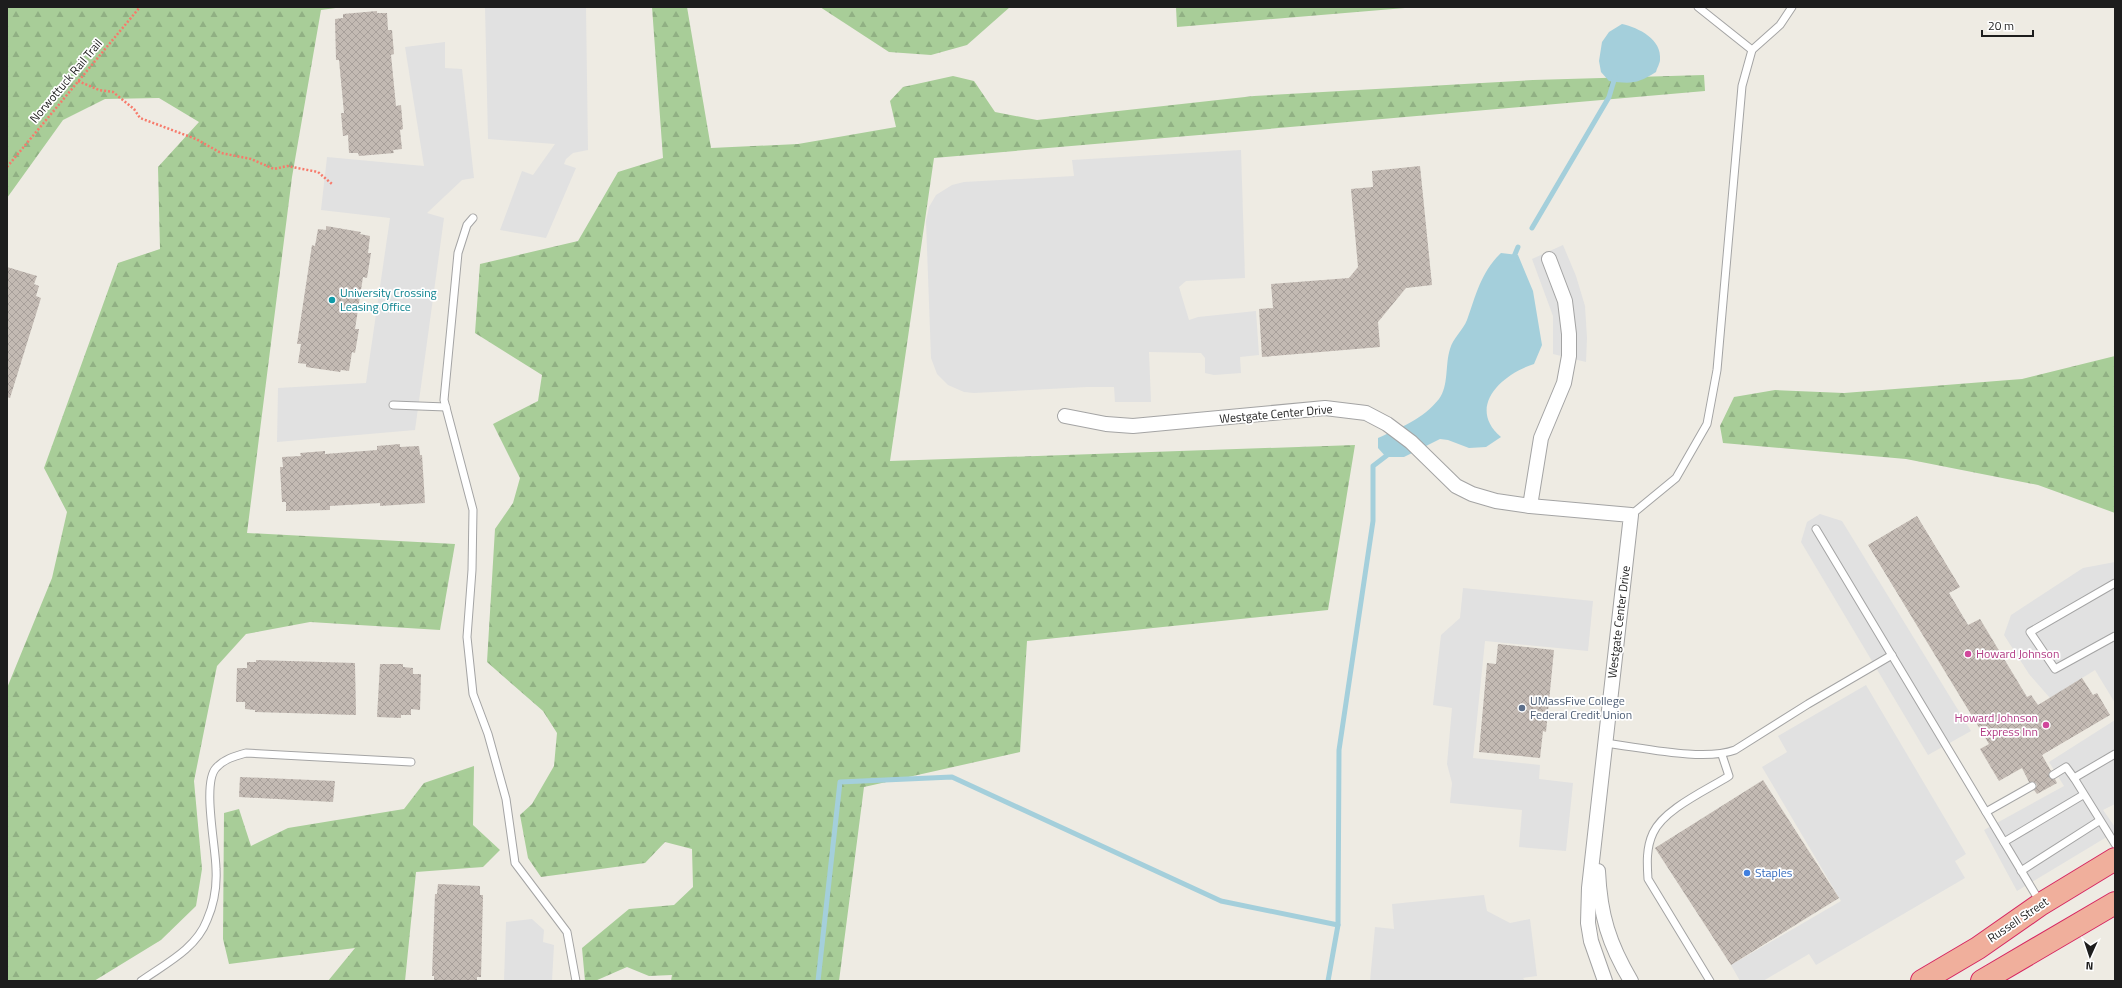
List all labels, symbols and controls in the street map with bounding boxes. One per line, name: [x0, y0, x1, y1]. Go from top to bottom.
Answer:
scale bar: [1982, 12, 2033, 38]
text: 20 m: [1988, 16, 2014, 35]
street label: Norwottuck Rail Trail: [25, 34, 107, 127]
place label: University Crossing Leasing Office: [340, 283, 437, 316]
marker: University Crossing Leasing Office: [327, 295, 337, 305]
street label: Westgate Center Drive: [1219, 399, 1333, 428]
street label: Westgate Center Drive: [1602, 564, 1635, 679]
place label: Howard Johnson: [1976, 644, 2059, 663]
marker: Howard Johnson: [1963, 649, 1973, 659]
place label: UMassFive College Federal Credit Union: [1530, 691, 1632, 724]
marker: UMassFive College Federal Credit Union: [1517, 703, 1527, 713]
place label: Howard Johnson Express Inn: [1955, 708, 2038, 741]
marker: Howard Johnson Express Inn: [2041, 720, 2051, 730]
place label: Staples: [1755, 863, 1793, 882]
marker: Staples: [1742, 868, 1752, 878]
street label: Russell Street: [1983, 892, 2053, 947]
north arrow: [2070, 936, 2110, 976]
text: N: [2085, 958, 2094, 974]

